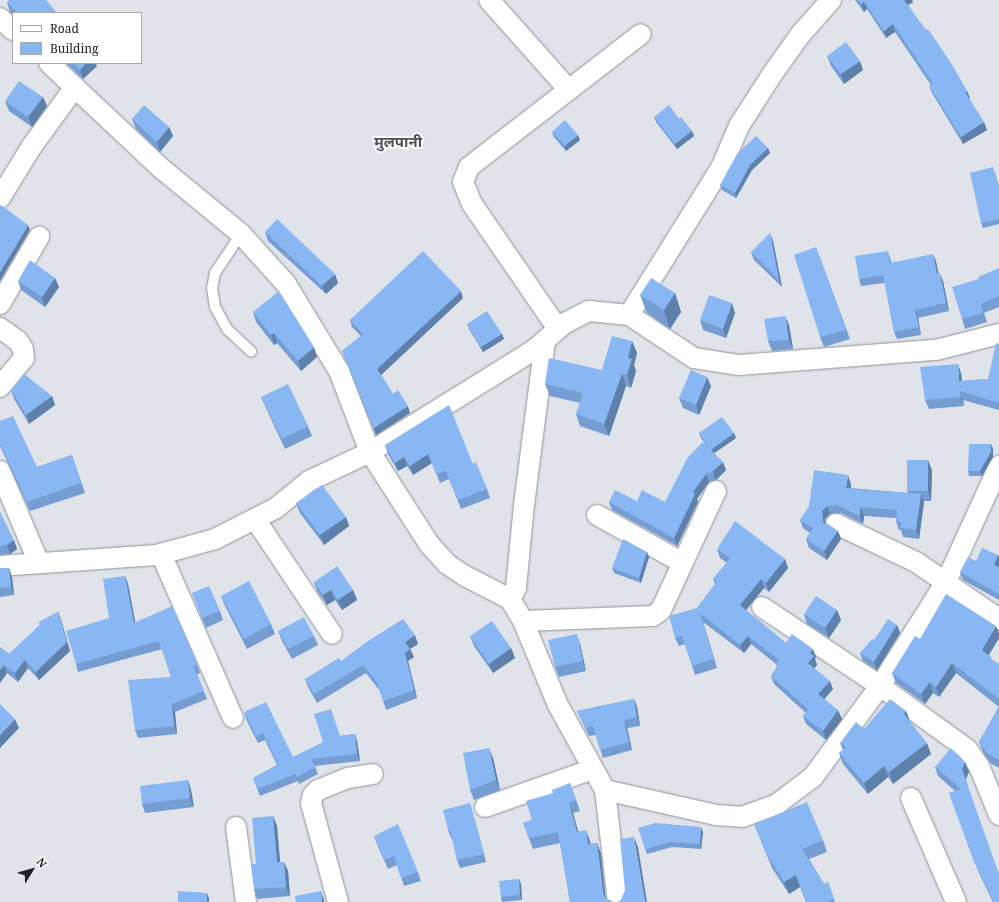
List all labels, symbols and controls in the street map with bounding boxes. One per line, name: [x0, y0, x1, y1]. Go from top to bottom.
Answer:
legend: [12, 12, 142, 64]
text: Road: [50, 20, 79, 37]
text: Building: [50, 40, 98, 57]
district label: मुलपानी: [374, 133, 422, 151]
north arrow: [12, 850, 52, 890]
text: N: [33, 854, 51, 870]

